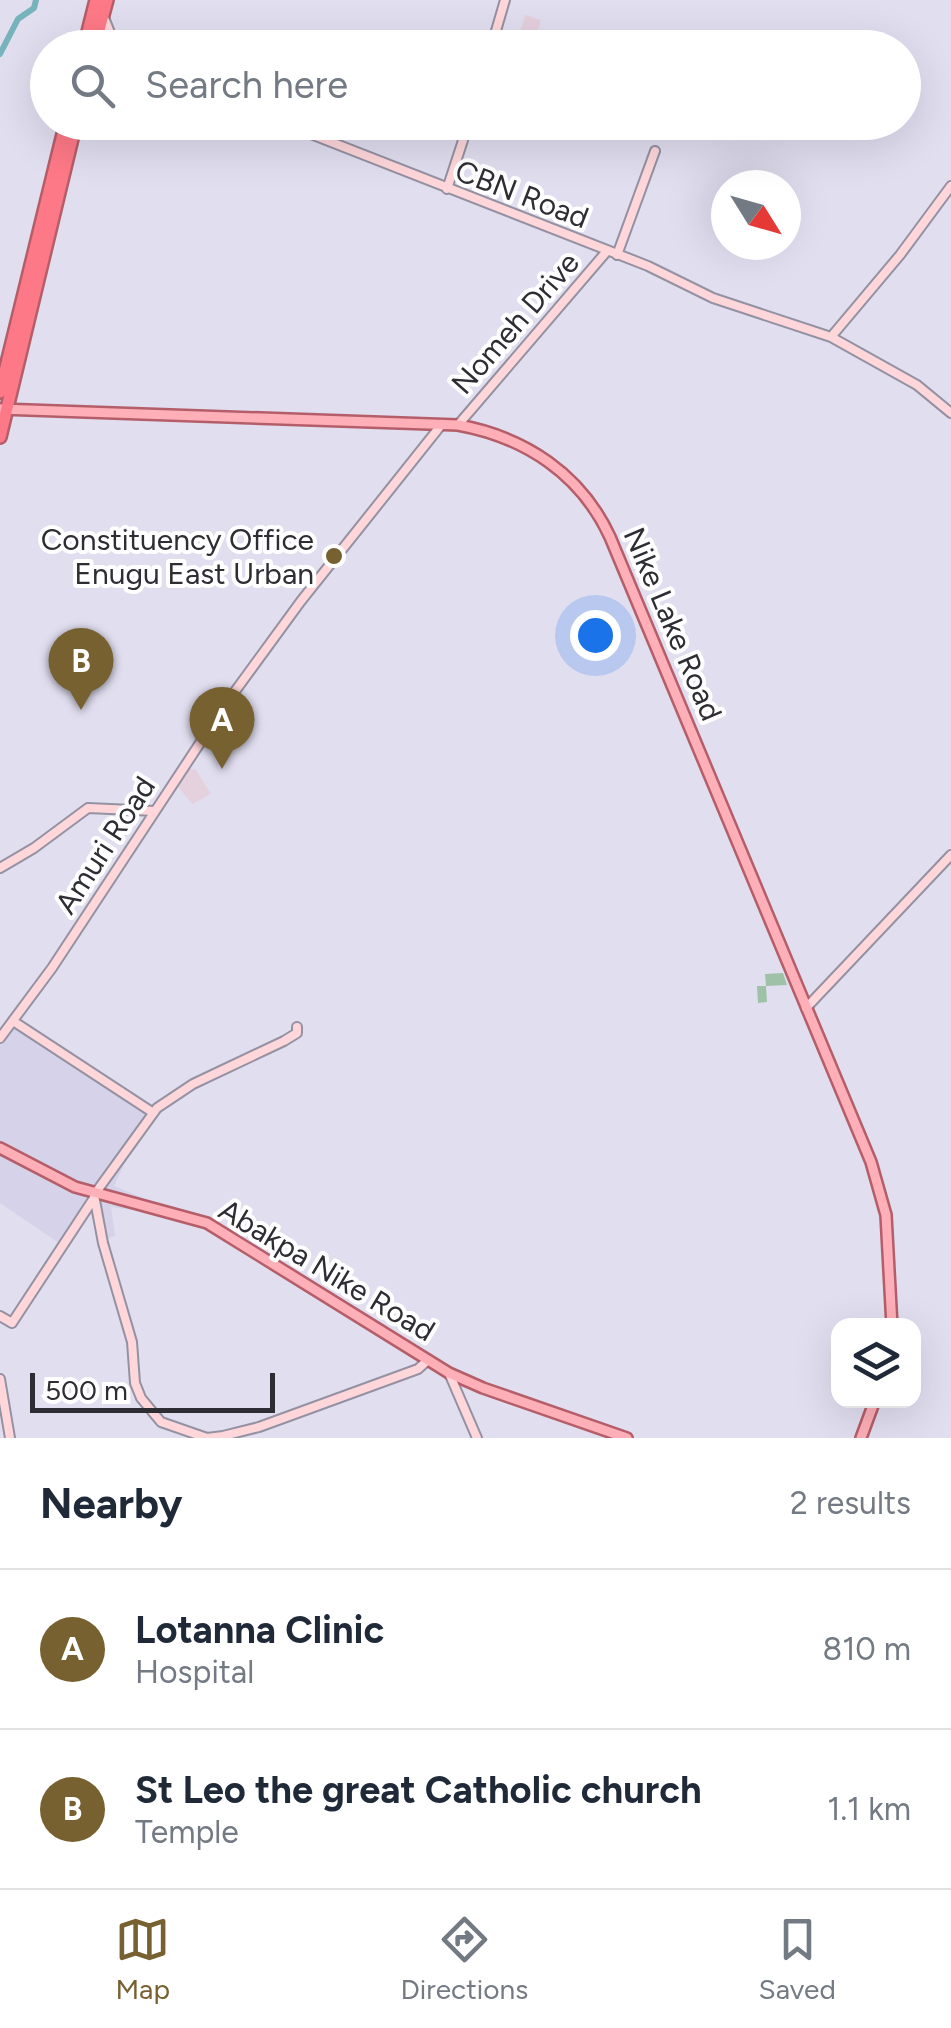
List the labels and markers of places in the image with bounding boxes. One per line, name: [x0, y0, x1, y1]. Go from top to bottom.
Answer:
place label: Constituency Office Enugu East Urban: [41, 521, 314, 592]
marker: Constituency Office Enugu East Urban: [323, 545, 345, 567]
pin: B: [48, 628, 114, 710]
pin: A: [190, 686, 254, 769]

